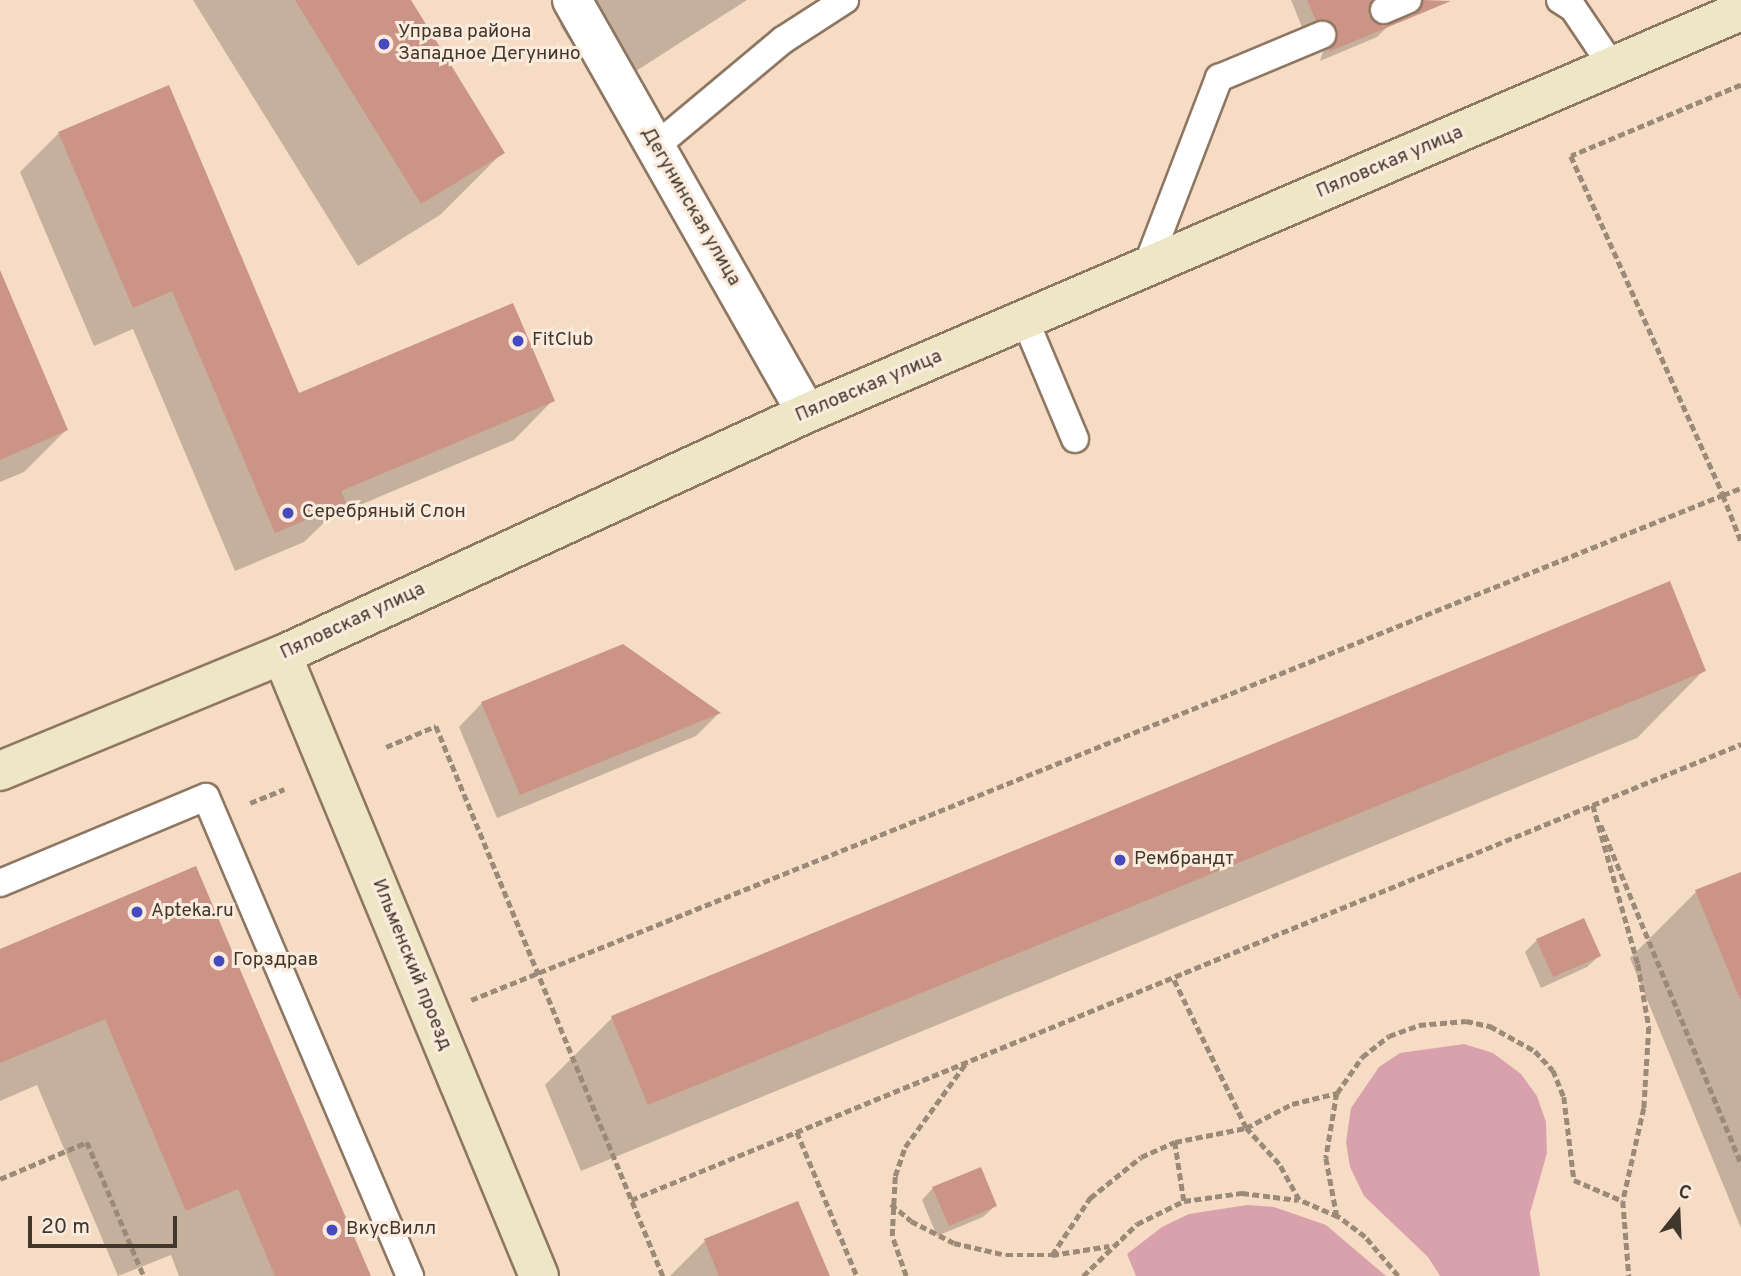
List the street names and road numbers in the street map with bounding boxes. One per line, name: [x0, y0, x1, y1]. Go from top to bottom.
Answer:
street label: Пяловская улица: [1313, 122, 1467, 204]
street label: Дегунинская улица: [635, 124, 745, 290]
street label: Пяловская улица: [792, 346, 946, 428]
street label: Пяловская улица: [277, 578, 429, 666]
street label: Ильменский проезд: [366, 876, 456, 1054]

